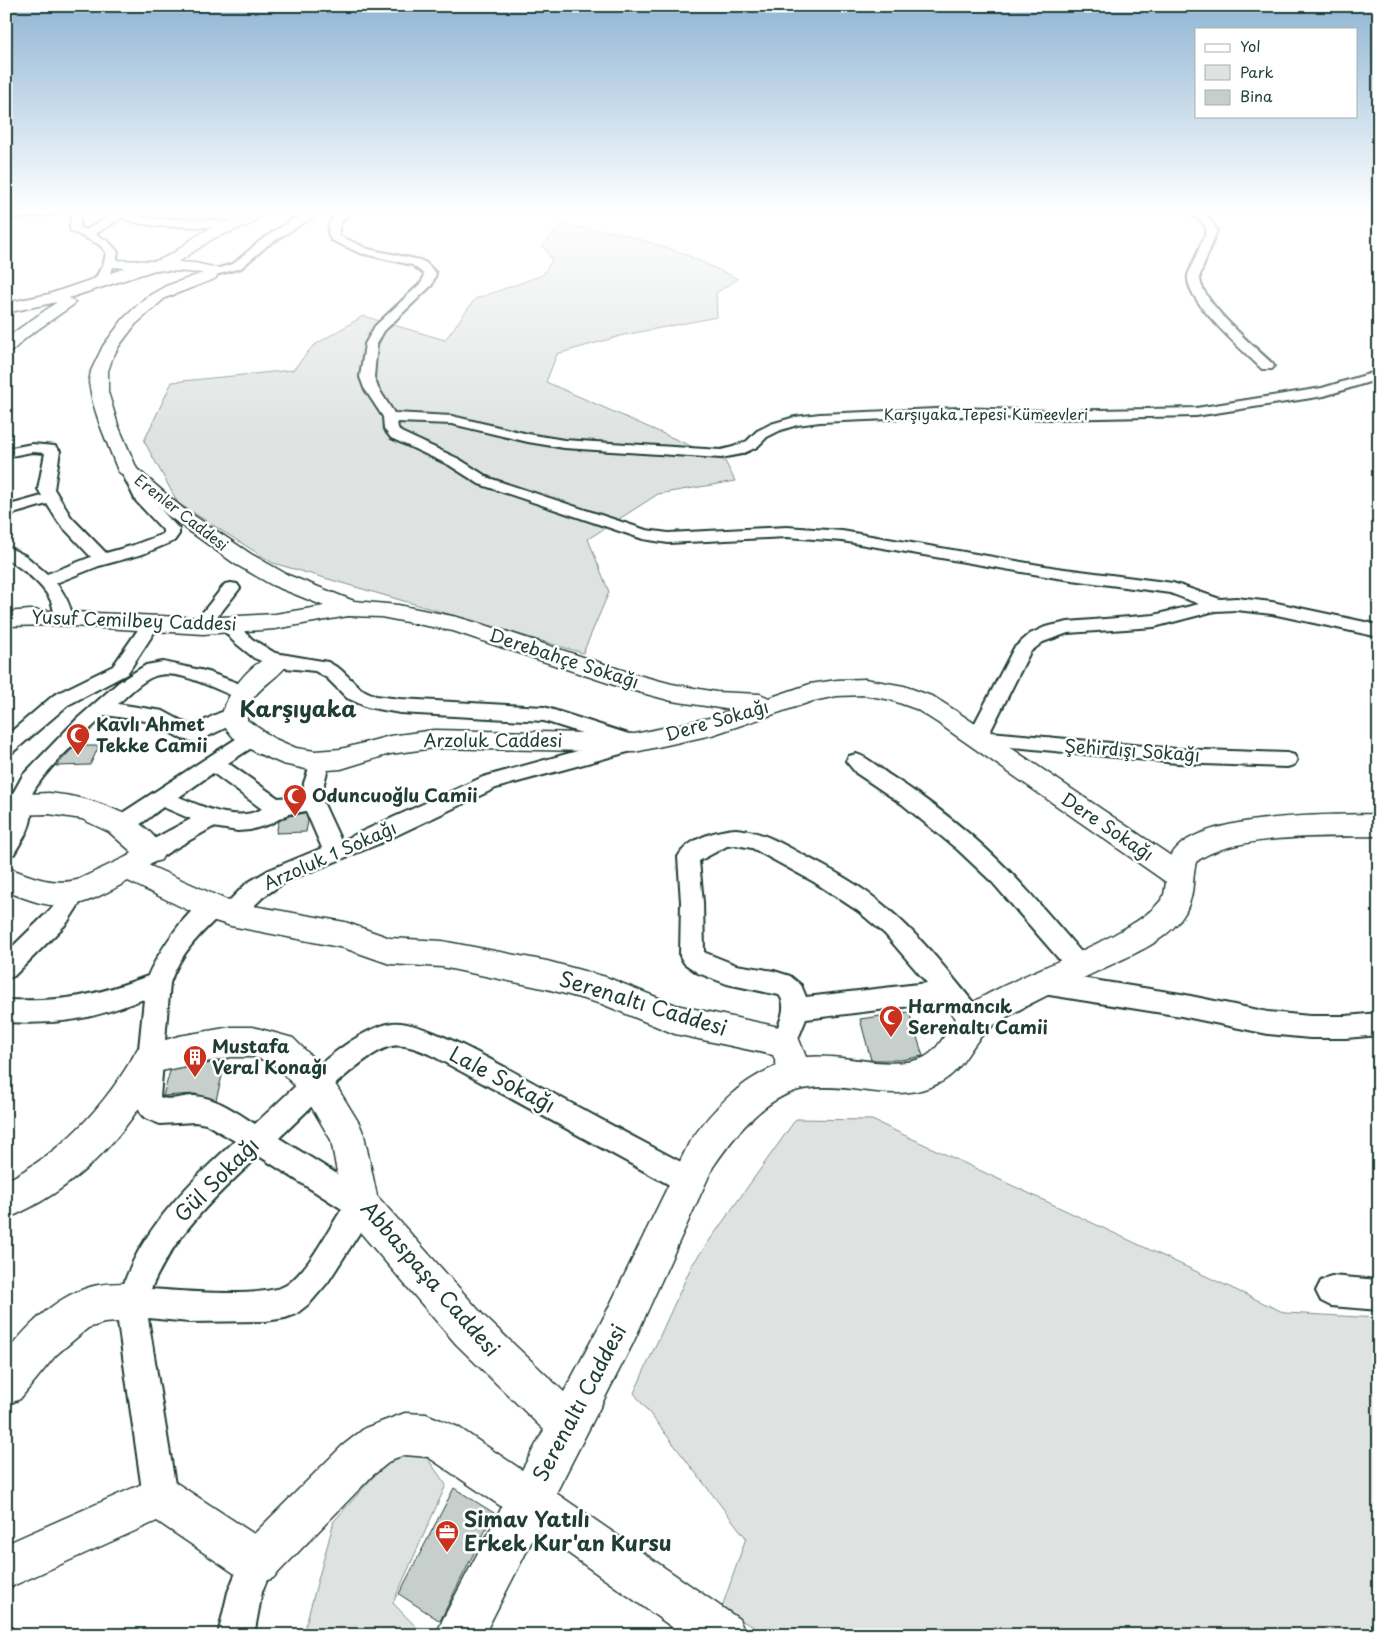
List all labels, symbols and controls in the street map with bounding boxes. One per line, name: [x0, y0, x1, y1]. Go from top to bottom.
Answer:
legend: [1195, 28, 1358, 118]
text: Yol: [1240, 34, 1261, 57]
text: Park: [1240, 60, 1274, 83]
text: Bina: [1240, 84, 1273, 107]
street label: Karşıyaka Tepesi Kümeevleri: [884, 402, 1088, 425]
street label: Erenler Caddesi: [130, 468, 234, 556]
street label: Yusuf Cemilbey Caddesi: [31, 602, 237, 637]
street label: Derebahçe Sokağı: [486, 621, 643, 695]
district label: Karşıyaka: [239, 691, 357, 724]
street label: Dere Sokağı: [662, 692, 771, 747]
place label: Kavlı Ahmet Tekke Camii: [96, 710, 207, 758]
mosque icon: Kavlı Ahmet Tekke Camii: [65, 722, 91, 756]
street label: Arzoluk Caddesi: [424, 726, 562, 753]
street label: Şehirdışı Sokağı: [1063, 731, 1201, 768]
place label: Oduncuoğlu Camii: [312, 781, 478, 808]
mosque icon: Oduncuoğlu Camii: [282, 783, 308, 817]
street label: Dere Sokağı: [1056, 785, 1160, 867]
street label: Arzoluk 1 Sokağı: [259, 813, 400, 896]
street label: Serenaltı Caddesi: [556, 961, 731, 1043]
place label: Harmancık Serenaltı Camii: [908, 992, 1048, 1040]
mosque icon: Harmancık Serenaltı Camii: [878, 1004, 904, 1038]
place label: Mustafa Veral Konağı: [212, 1032, 327, 1080]
street label: Lale Sokağı: [444, 1037, 562, 1120]
building icon: Mustafa Veral Konağı: [182, 1044, 208, 1078]
street label: Gül Sokağı: [166, 1129, 265, 1228]
street label: Abbaspaşa Caddesi: [354, 1192, 509, 1363]
street label: Serenaltı Caddesi: [523, 1318, 633, 1486]
place label: Simav Yatılı Erkek Kur'an Kursu: [464, 1502, 672, 1558]
office icon: Simav Yatılı Erkek Kur'an Kursu: [434, 1519, 460, 1553]

